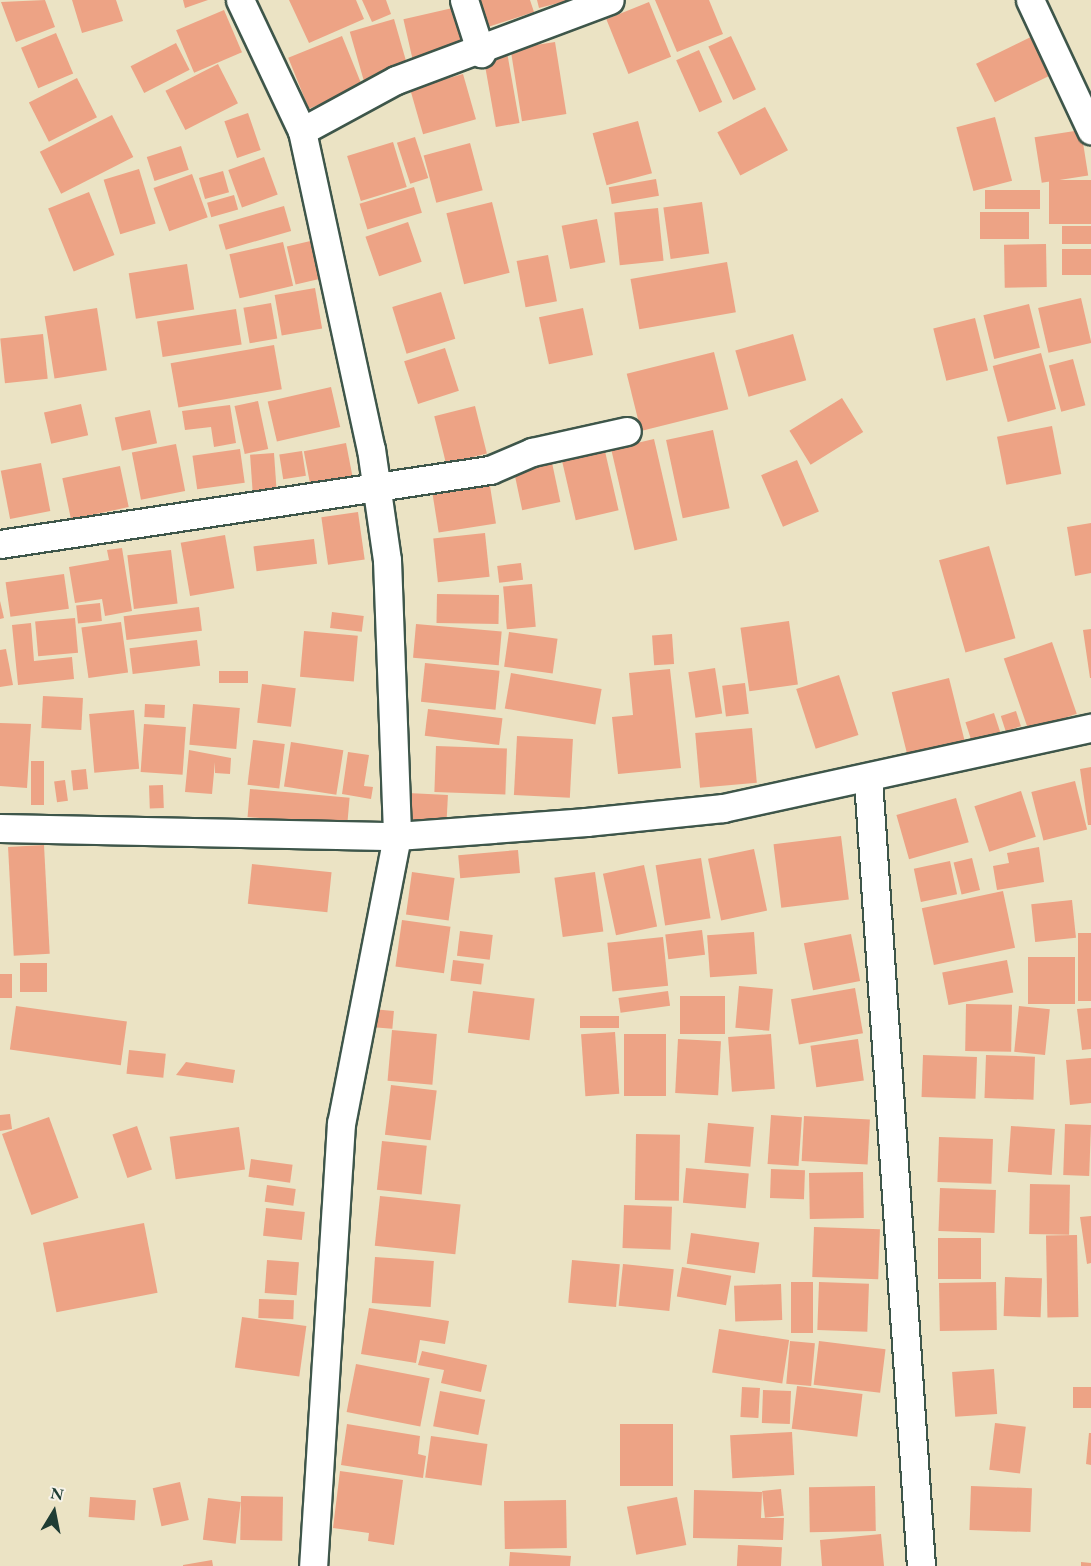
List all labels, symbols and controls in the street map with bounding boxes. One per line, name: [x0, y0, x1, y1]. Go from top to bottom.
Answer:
north arrow: [24, 1482, 84, 1542]
text: N: [49, 1482, 65, 1505]

